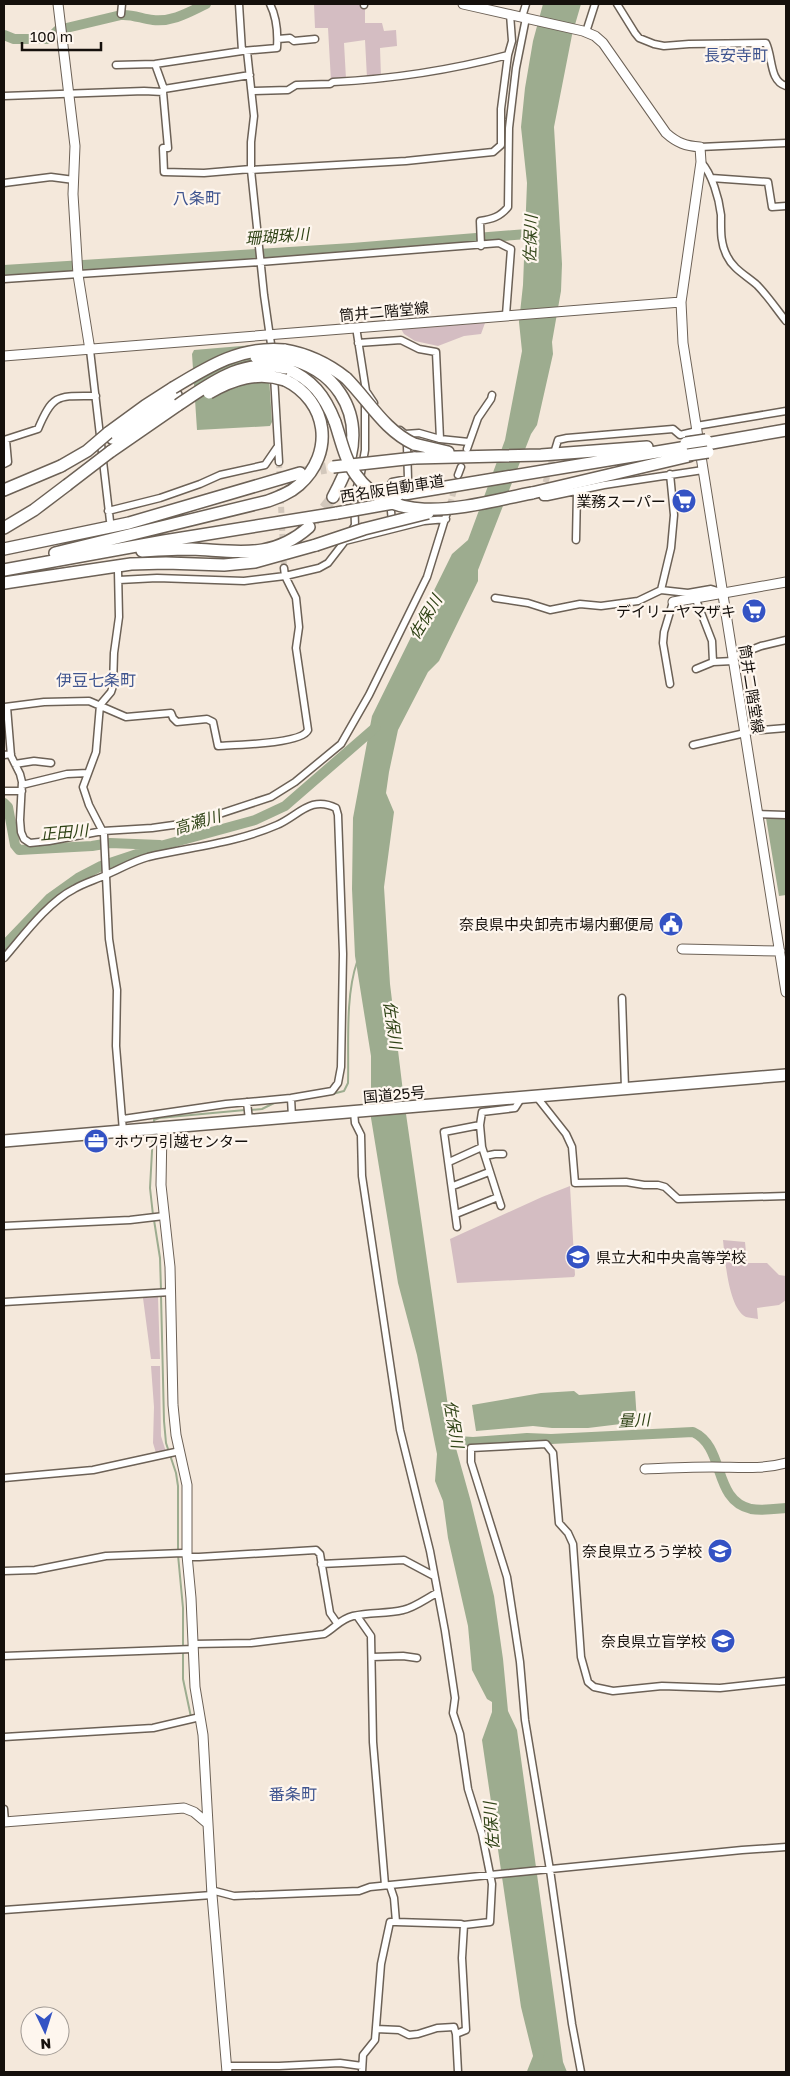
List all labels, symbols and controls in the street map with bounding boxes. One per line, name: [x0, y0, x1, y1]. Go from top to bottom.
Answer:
scale bar: [22, 20, 101, 52]
text: 100 m: [30, 27, 73, 45]
district label: 長安寺町: [704, 45, 768, 65]
district label: 八条町: [173, 188, 221, 208]
water label: 佐保川: [519, 213, 541, 263]
water label: 珊瑚珠川: [244, 224, 312, 248]
street label: 筒井二階堂線: [338, 298, 430, 324]
street label: 西名阪自動車道: [339, 471, 445, 505]
supermarket icon: 業務スーパー: [671, 488, 697, 514]
place label: 業務スーパー: [576, 492, 666, 510]
water label: 佐保川: [404, 590, 447, 643]
supermarket icon: デイリーヤマザキ: [741, 598, 767, 624]
place label: デイリーヤマザキ: [616, 602, 736, 620]
street label: 筒井二階堂線: [736, 643, 768, 735]
district label: 伊豆七条町: [56, 670, 136, 690]
water label: 高瀬川: [171, 805, 225, 839]
water label: 正田川: [39, 820, 91, 844]
public building icon: 奈良県中央卸売市場内郵便局: [658, 911, 684, 937]
place label: 奈良県中央卸売市場内郵便局: [459, 915, 654, 933]
water label: 佐保川: [380, 1000, 407, 1052]
street label: 国道25号: [362, 1082, 426, 1106]
office icon: ホウワ引越センター: [83, 1128, 109, 1154]
place label: ホウワ引越センター: [114, 1132, 249, 1150]
school or university icon: 県立大和中央高等学校: [565, 1244, 591, 1270]
place label: 県立大和中央高等学校: [596, 1248, 746, 1266]
water label: 佐保川: [440, 1399, 468, 1451]
water label: 量川: [617, 1409, 652, 1431]
school or university icon: 奈良県立ろう学校: [707, 1538, 733, 1564]
place label: 奈良県立ろう学校: [582, 1542, 702, 1560]
school or university icon: 奈良県立盲学校: [710, 1628, 736, 1654]
place label: 奈良県立盲学校: [601, 1632, 706, 1650]
district label: 番条町: [269, 1784, 317, 1804]
water label: 佐保川: [479, 1799, 503, 1851]
north arrow: [20, 2006, 70, 2056]
text: N: [40, 2036, 52, 2053]

